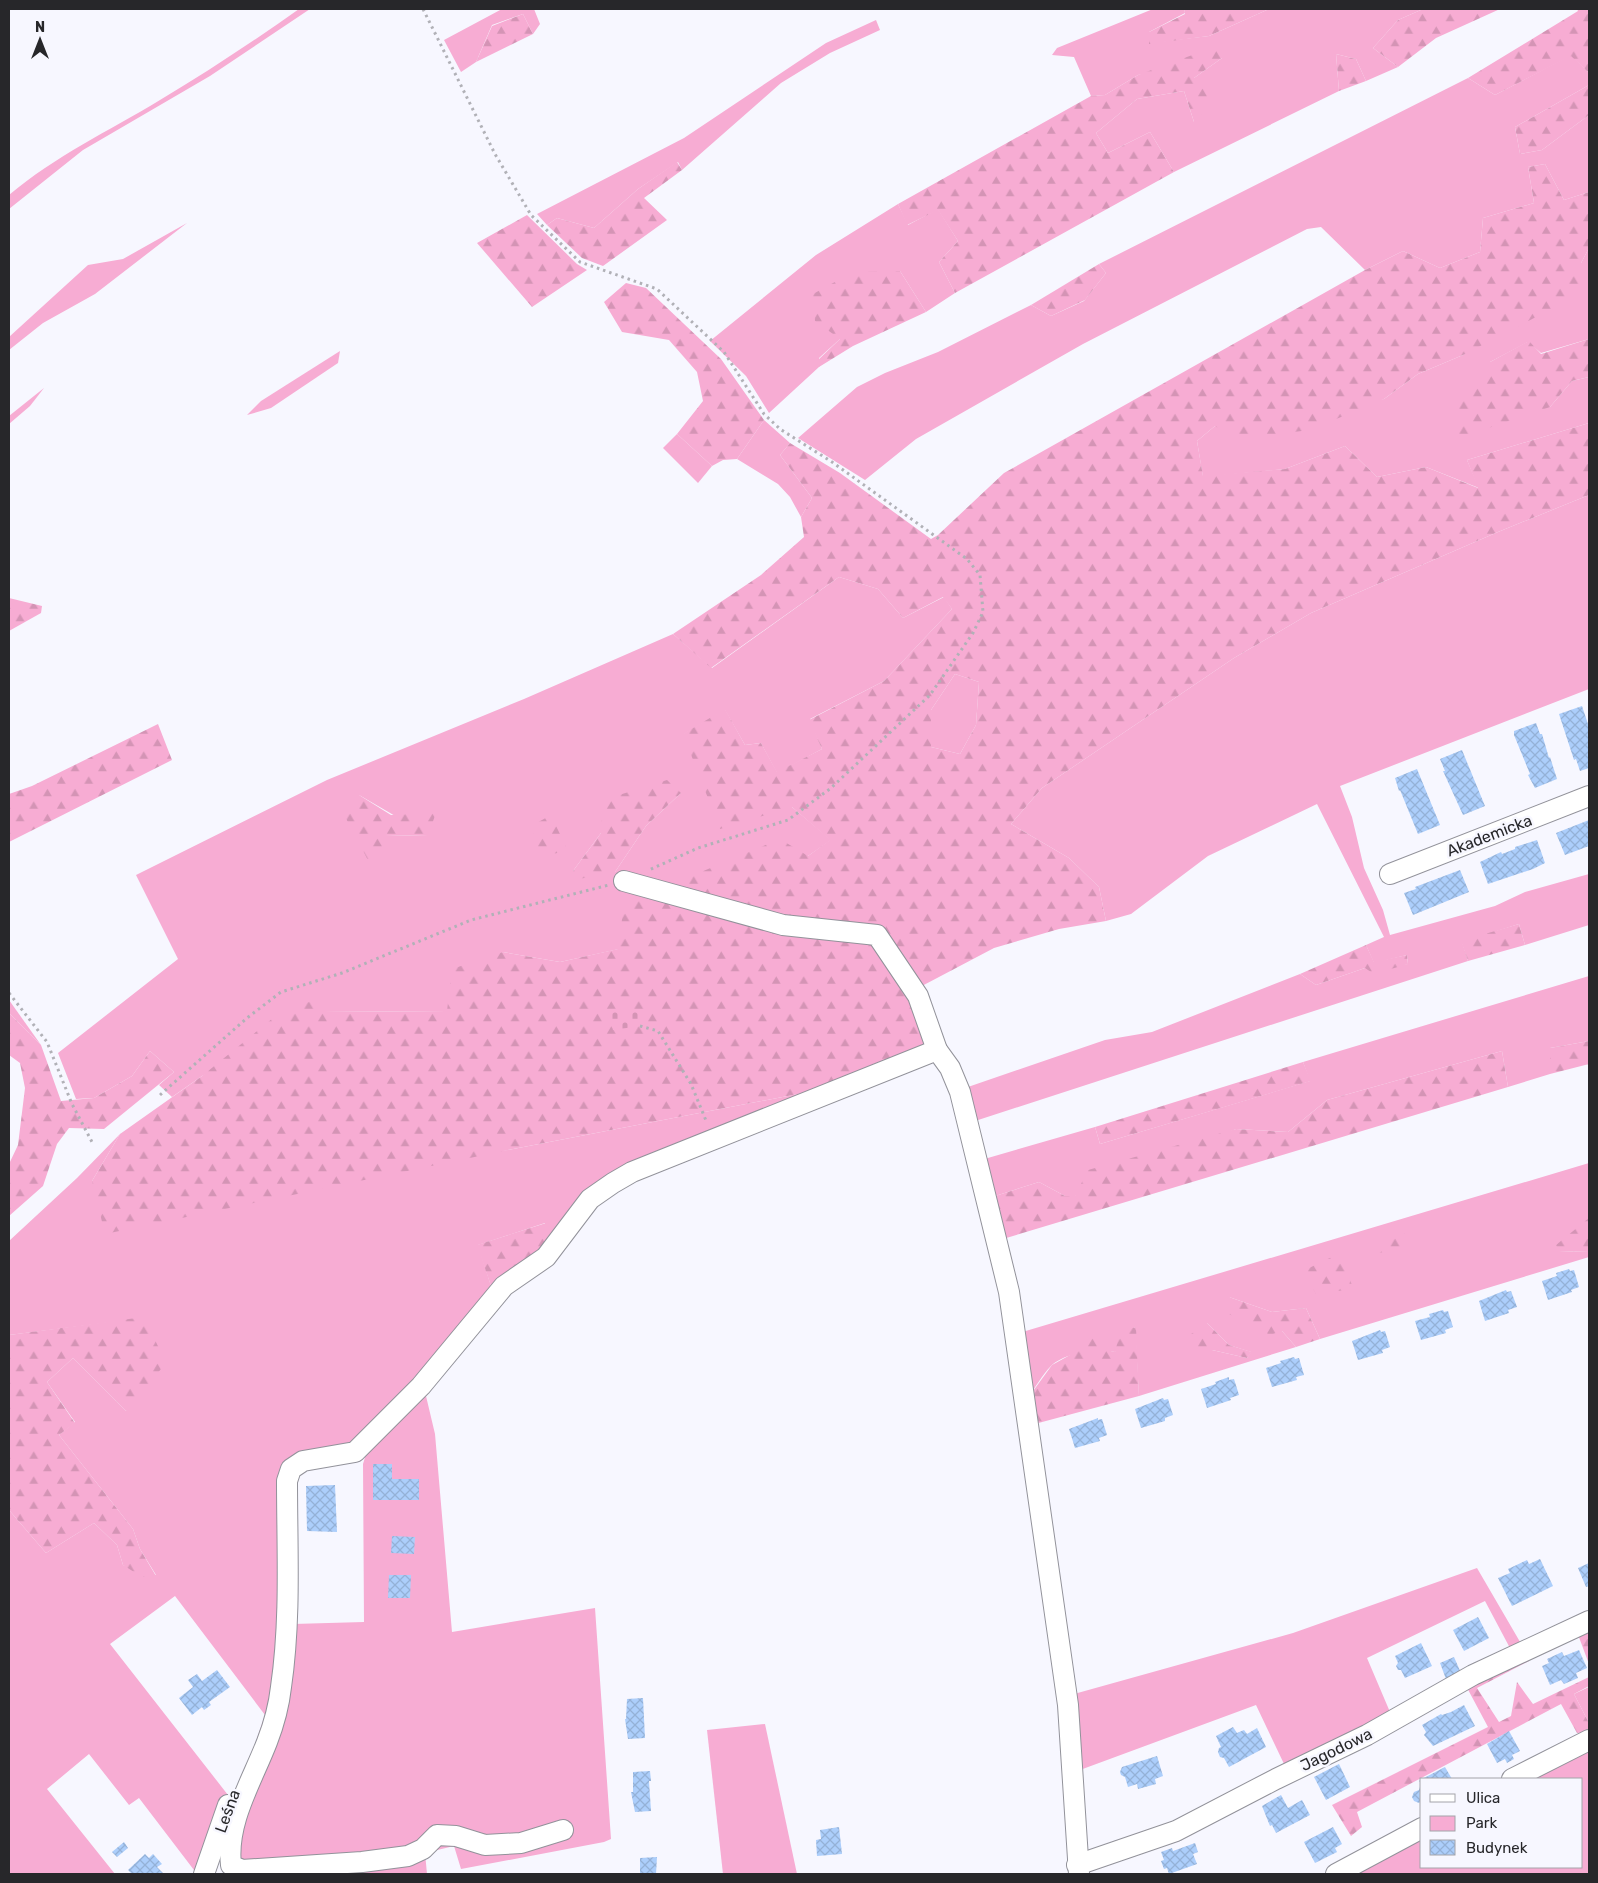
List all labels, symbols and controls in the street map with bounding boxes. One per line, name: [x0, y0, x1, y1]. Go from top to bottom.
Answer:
north arrow: [15, 15, 65, 65]
text: N: [35, 19, 45, 36]
street label: Akademicka: [1444, 810, 1535, 860]
street label: Jagodowa: [1297, 1724, 1375, 1775]
legend: [1420, 1778, 1583, 1868]
street label: Leśna: [211, 1787, 244, 1835]
text: Ulica: [1466, 1789, 1500, 1807]
text: Park: [1466, 1814, 1497, 1832]
text: Budynek: [1466, 1839, 1528, 1857]

